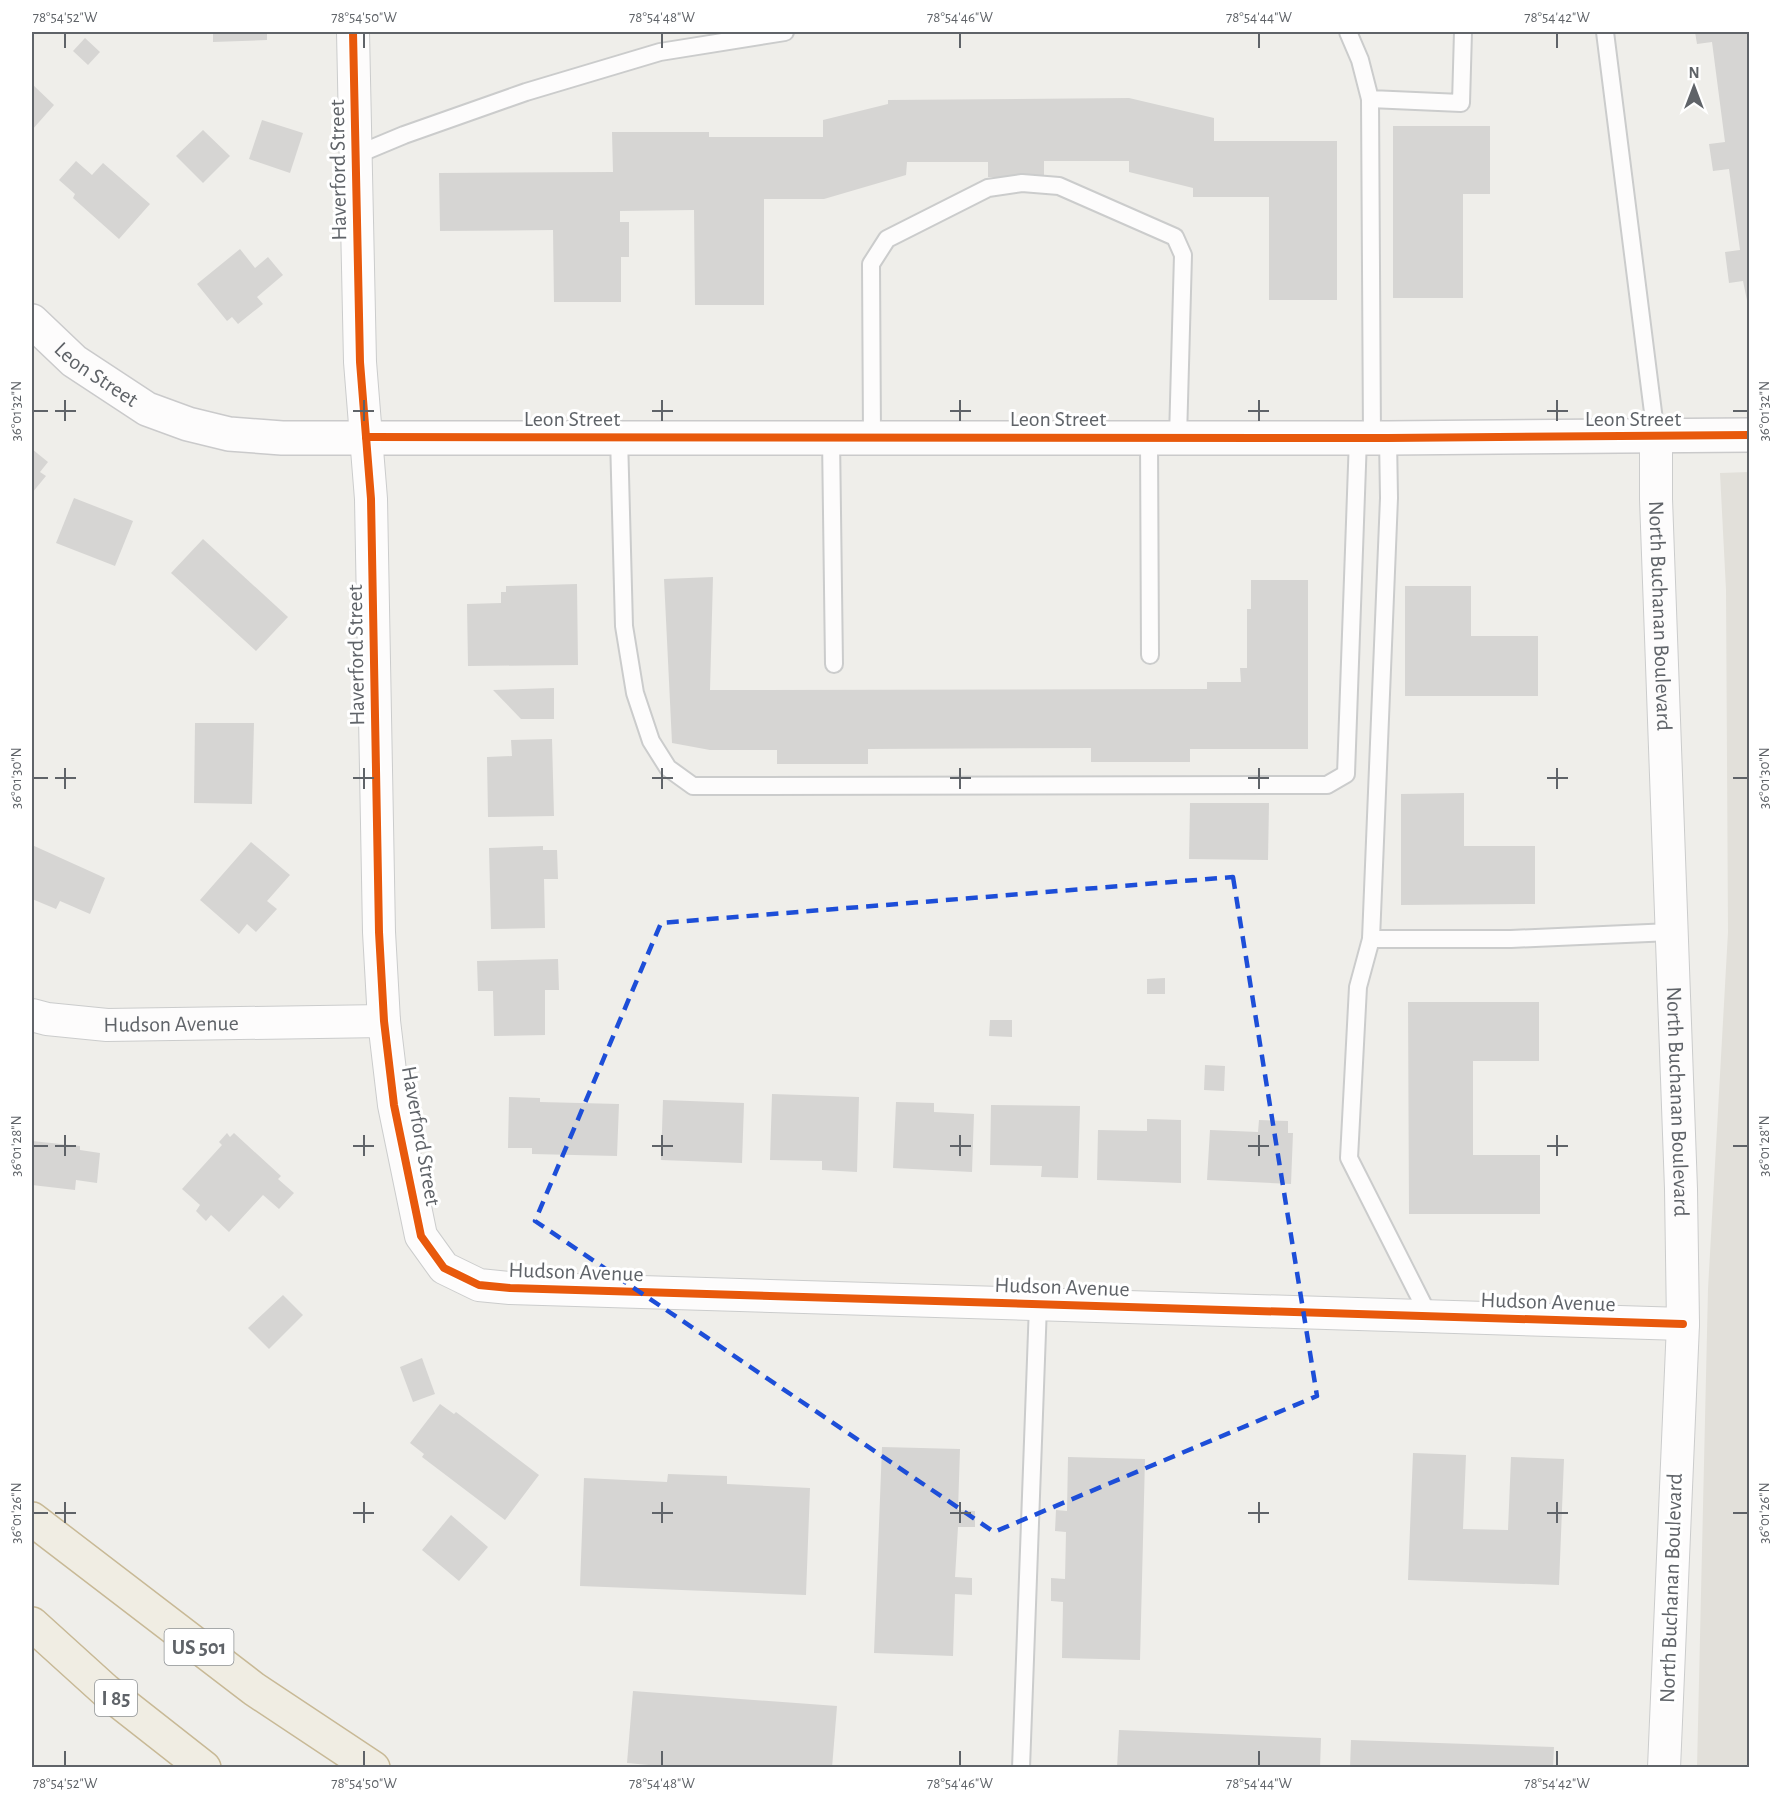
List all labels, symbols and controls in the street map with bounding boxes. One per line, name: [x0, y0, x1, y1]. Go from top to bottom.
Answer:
text: 78°54'52"W: [33, 10, 98, 25]
text: 78°54'50"W: [331, 10, 397, 25]
text: 78°54'48"W: [629, 10, 696, 25]
text: 78°54'46"W: [927, 10, 994, 25]
text: 78°54'44"W: [1226, 10, 1293, 25]
text: 78°54'42"W: [1524, 10, 1590, 25]
north arrow: [1664, 57, 1724, 117]
text: N: [1688, 65, 1700, 81]
street label: Haverford Street: [326, 99, 350, 241]
street label: Leon Street: [50, 338, 142, 411]
text: 36°01'32"N: [9, 381, 24, 441]
text: 36°01'32"N: [1757, 381, 1772, 441]
street label: Leon Street: [524, 408, 620, 430]
street label: Leon Street: [1010, 408, 1106, 430]
street label: Leon Street: [1585, 408, 1681, 430]
street label: North Buchanan Boulevard: [1645, 500, 1675, 731]
street label: Haverford Street: [344, 584, 368, 726]
text: 36°01'30"N: [9, 747, 24, 809]
text: 36°01'30"N: [1757, 747, 1772, 809]
street label: North Buchanan Boulevard: [1663, 986, 1692, 1217]
street label: Hudson Avenue: [103, 1012, 239, 1036]
street label: Haverford Street: [398, 1064, 444, 1208]
text: 36°01'28"N: [9, 1115, 24, 1177]
text: 36°01'28"N: [1757, 1115, 1772, 1177]
street label: Hudson Avenue: [508, 1259, 644, 1285]
street label: Hudson Avenue: [994, 1274, 1130, 1300]
street label: Hudson Avenue: [1480, 1289, 1616, 1315]
street label: North Buchanan Boulevard: [1656, 1473, 1686, 1703]
text: 36°01'26"N: [9, 1482, 24, 1544]
text: 36°01'26"N: [1757, 1482, 1772, 1544]
road number: US 501: [164, 1629, 234, 1665]
road number: I 85: [95, 1680, 137, 1716]
text: 78°54'52"W: [33, 1776, 98, 1791]
text: 78°54'50"W: [331, 1776, 397, 1791]
text: 78°54'48"W: [629, 1776, 696, 1791]
text: 78°54'46"W: [927, 1776, 994, 1791]
text: 78°54'44"W: [1226, 1776, 1293, 1791]
text: 78°54'42"W: [1524, 1776, 1590, 1791]

